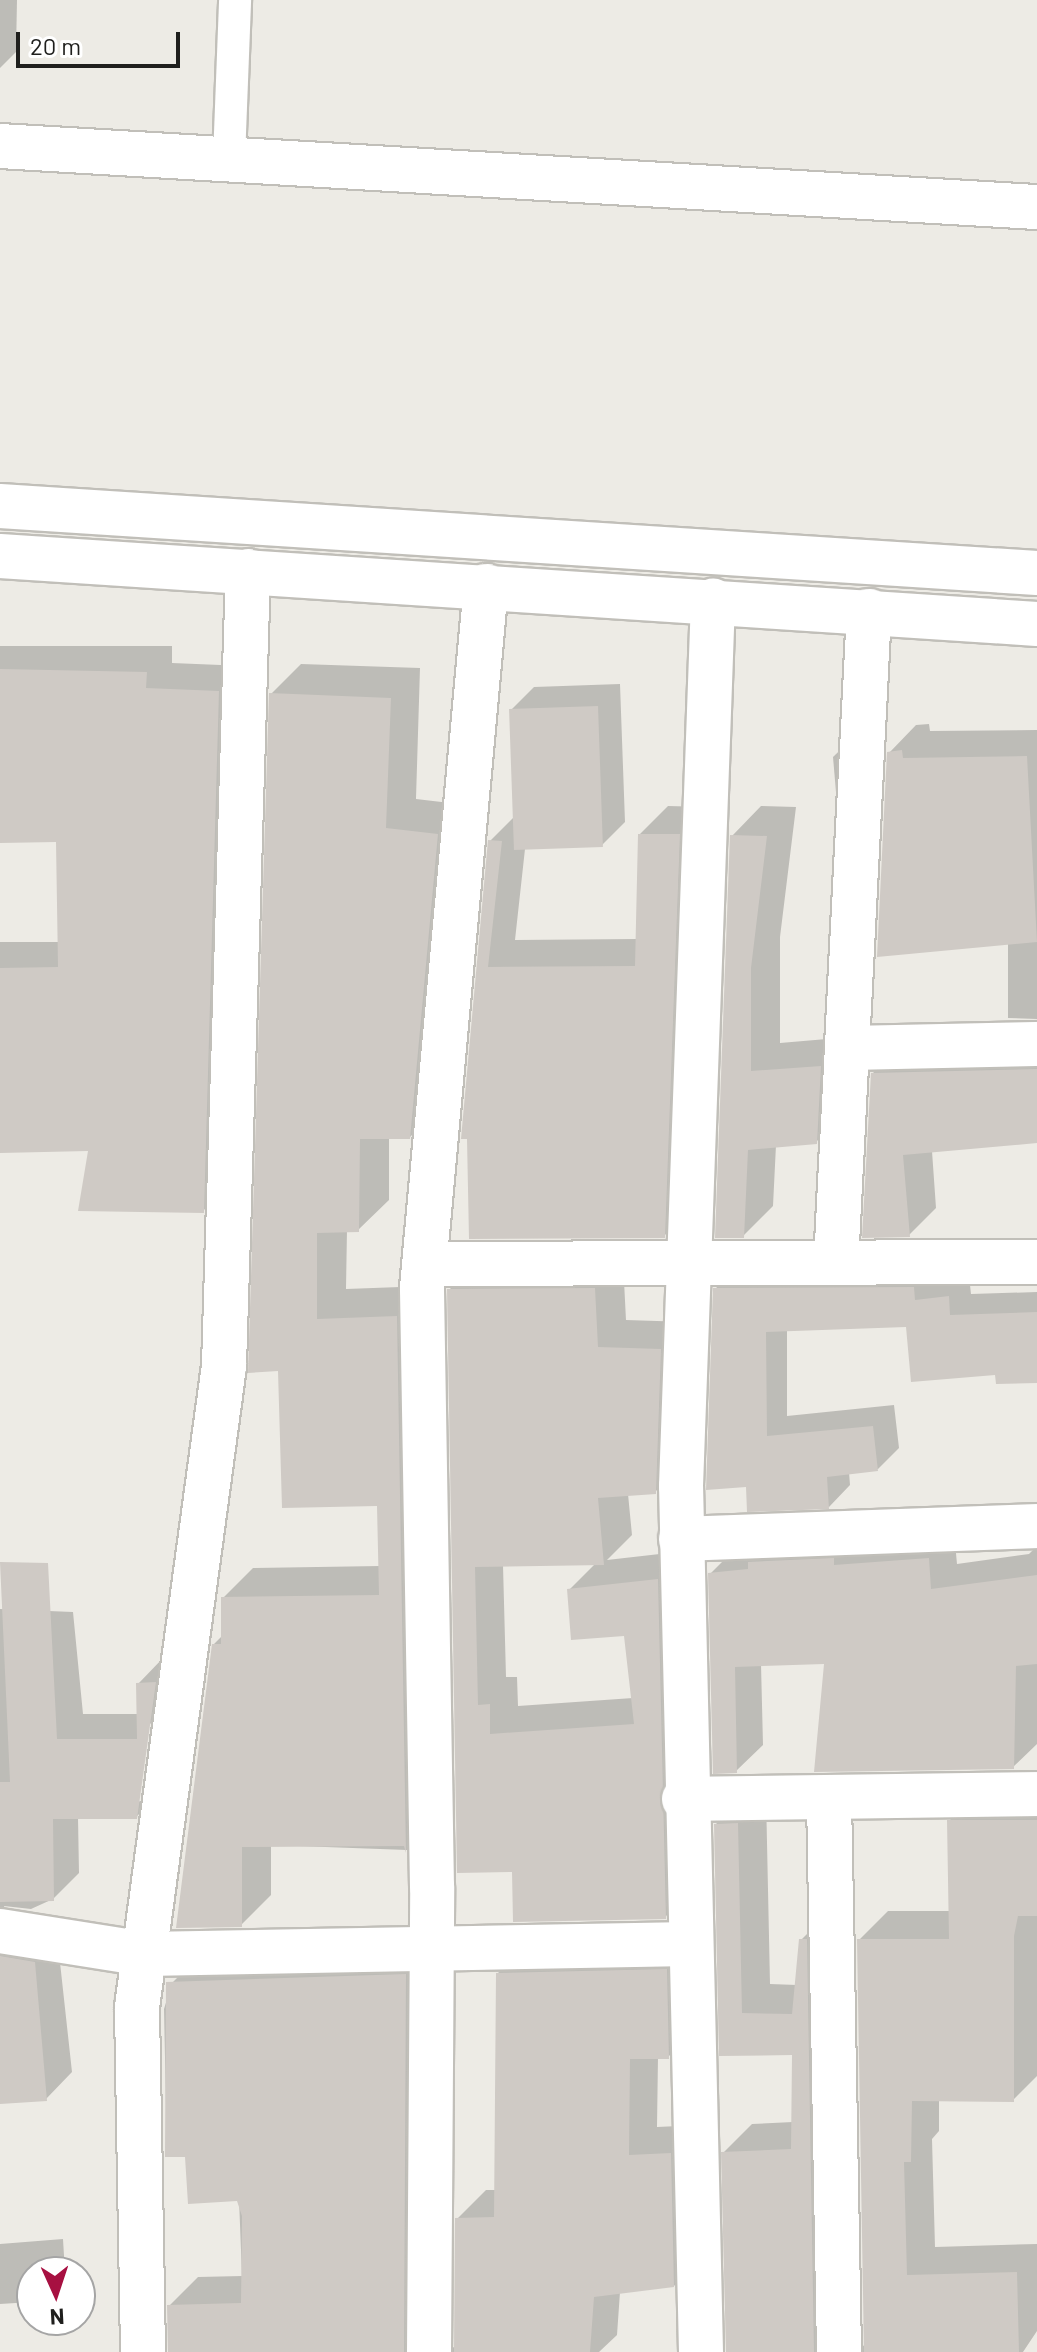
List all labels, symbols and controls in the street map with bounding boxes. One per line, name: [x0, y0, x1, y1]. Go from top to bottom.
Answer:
scale bar: [20, 16, 184, 66]
text: 20 m: [30, 31, 81, 60]
north arrow: [16, 2256, 96, 2336]
text: N: [49, 2305, 65, 2331]

